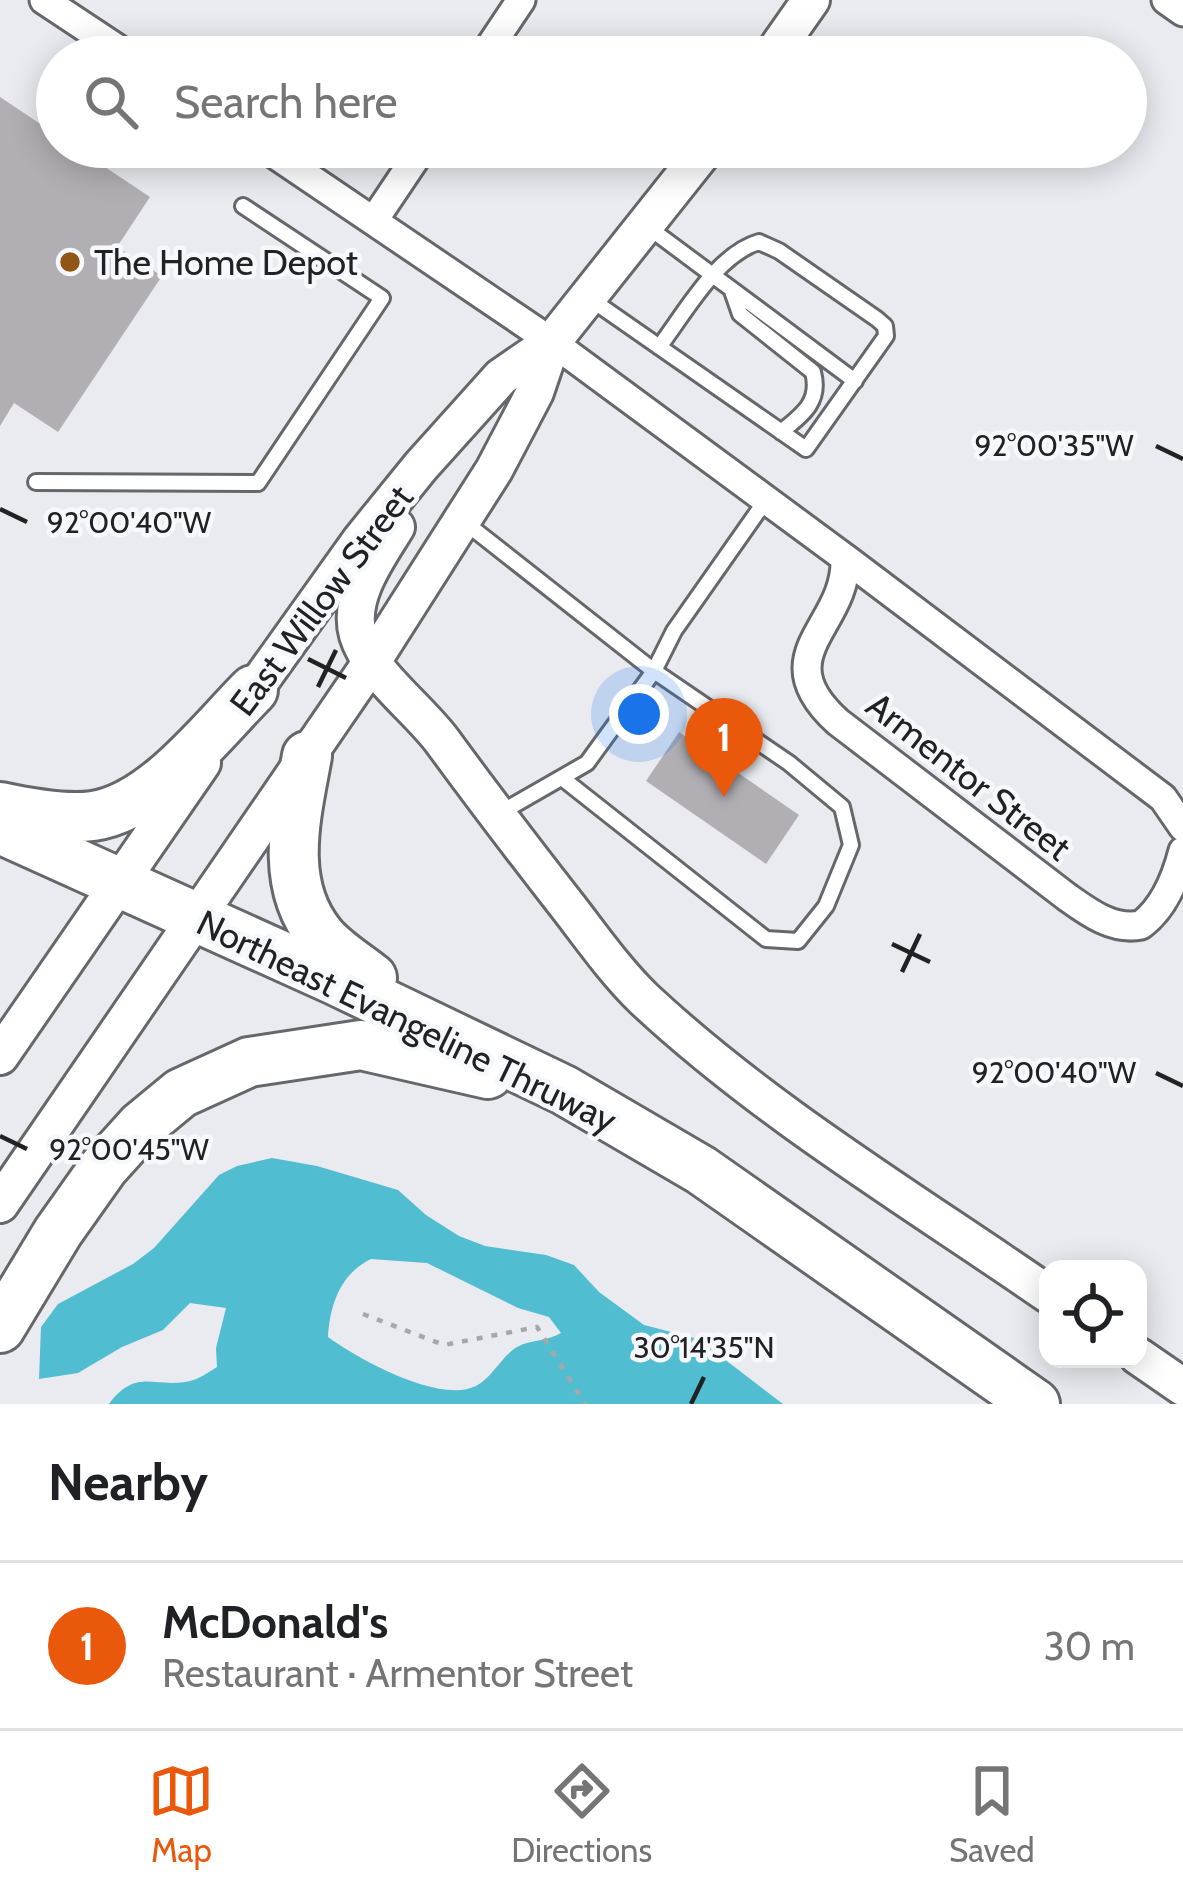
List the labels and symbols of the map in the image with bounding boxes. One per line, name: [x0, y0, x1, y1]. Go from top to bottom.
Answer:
place label: The Home Depot: [94, 240, 358, 284]
marker: The Home Depot: [57, 249, 83, 275]
text: 92°00'35"W: [974, 427, 1134, 464]
street label: East Willow Street: [220, 476, 422, 724]
text: 92°00'40"W: [47, 504, 212, 541]
street label: Armentor Street: [858, 683, 1080, 869]
your location: [609, 684, 669, 744]
pin: 1: [685, 698, 763, 797]
street label: Northeast Evangeline Thruway: [190, 900, 624, 1142]
text: 92°00'40"W: [972, 1054, 1137, 1091]
text: 92°00'45"W: [49, 1131, 209, 1168]
text: 30°14'35"N: [633, 1329, 775, 1366]

